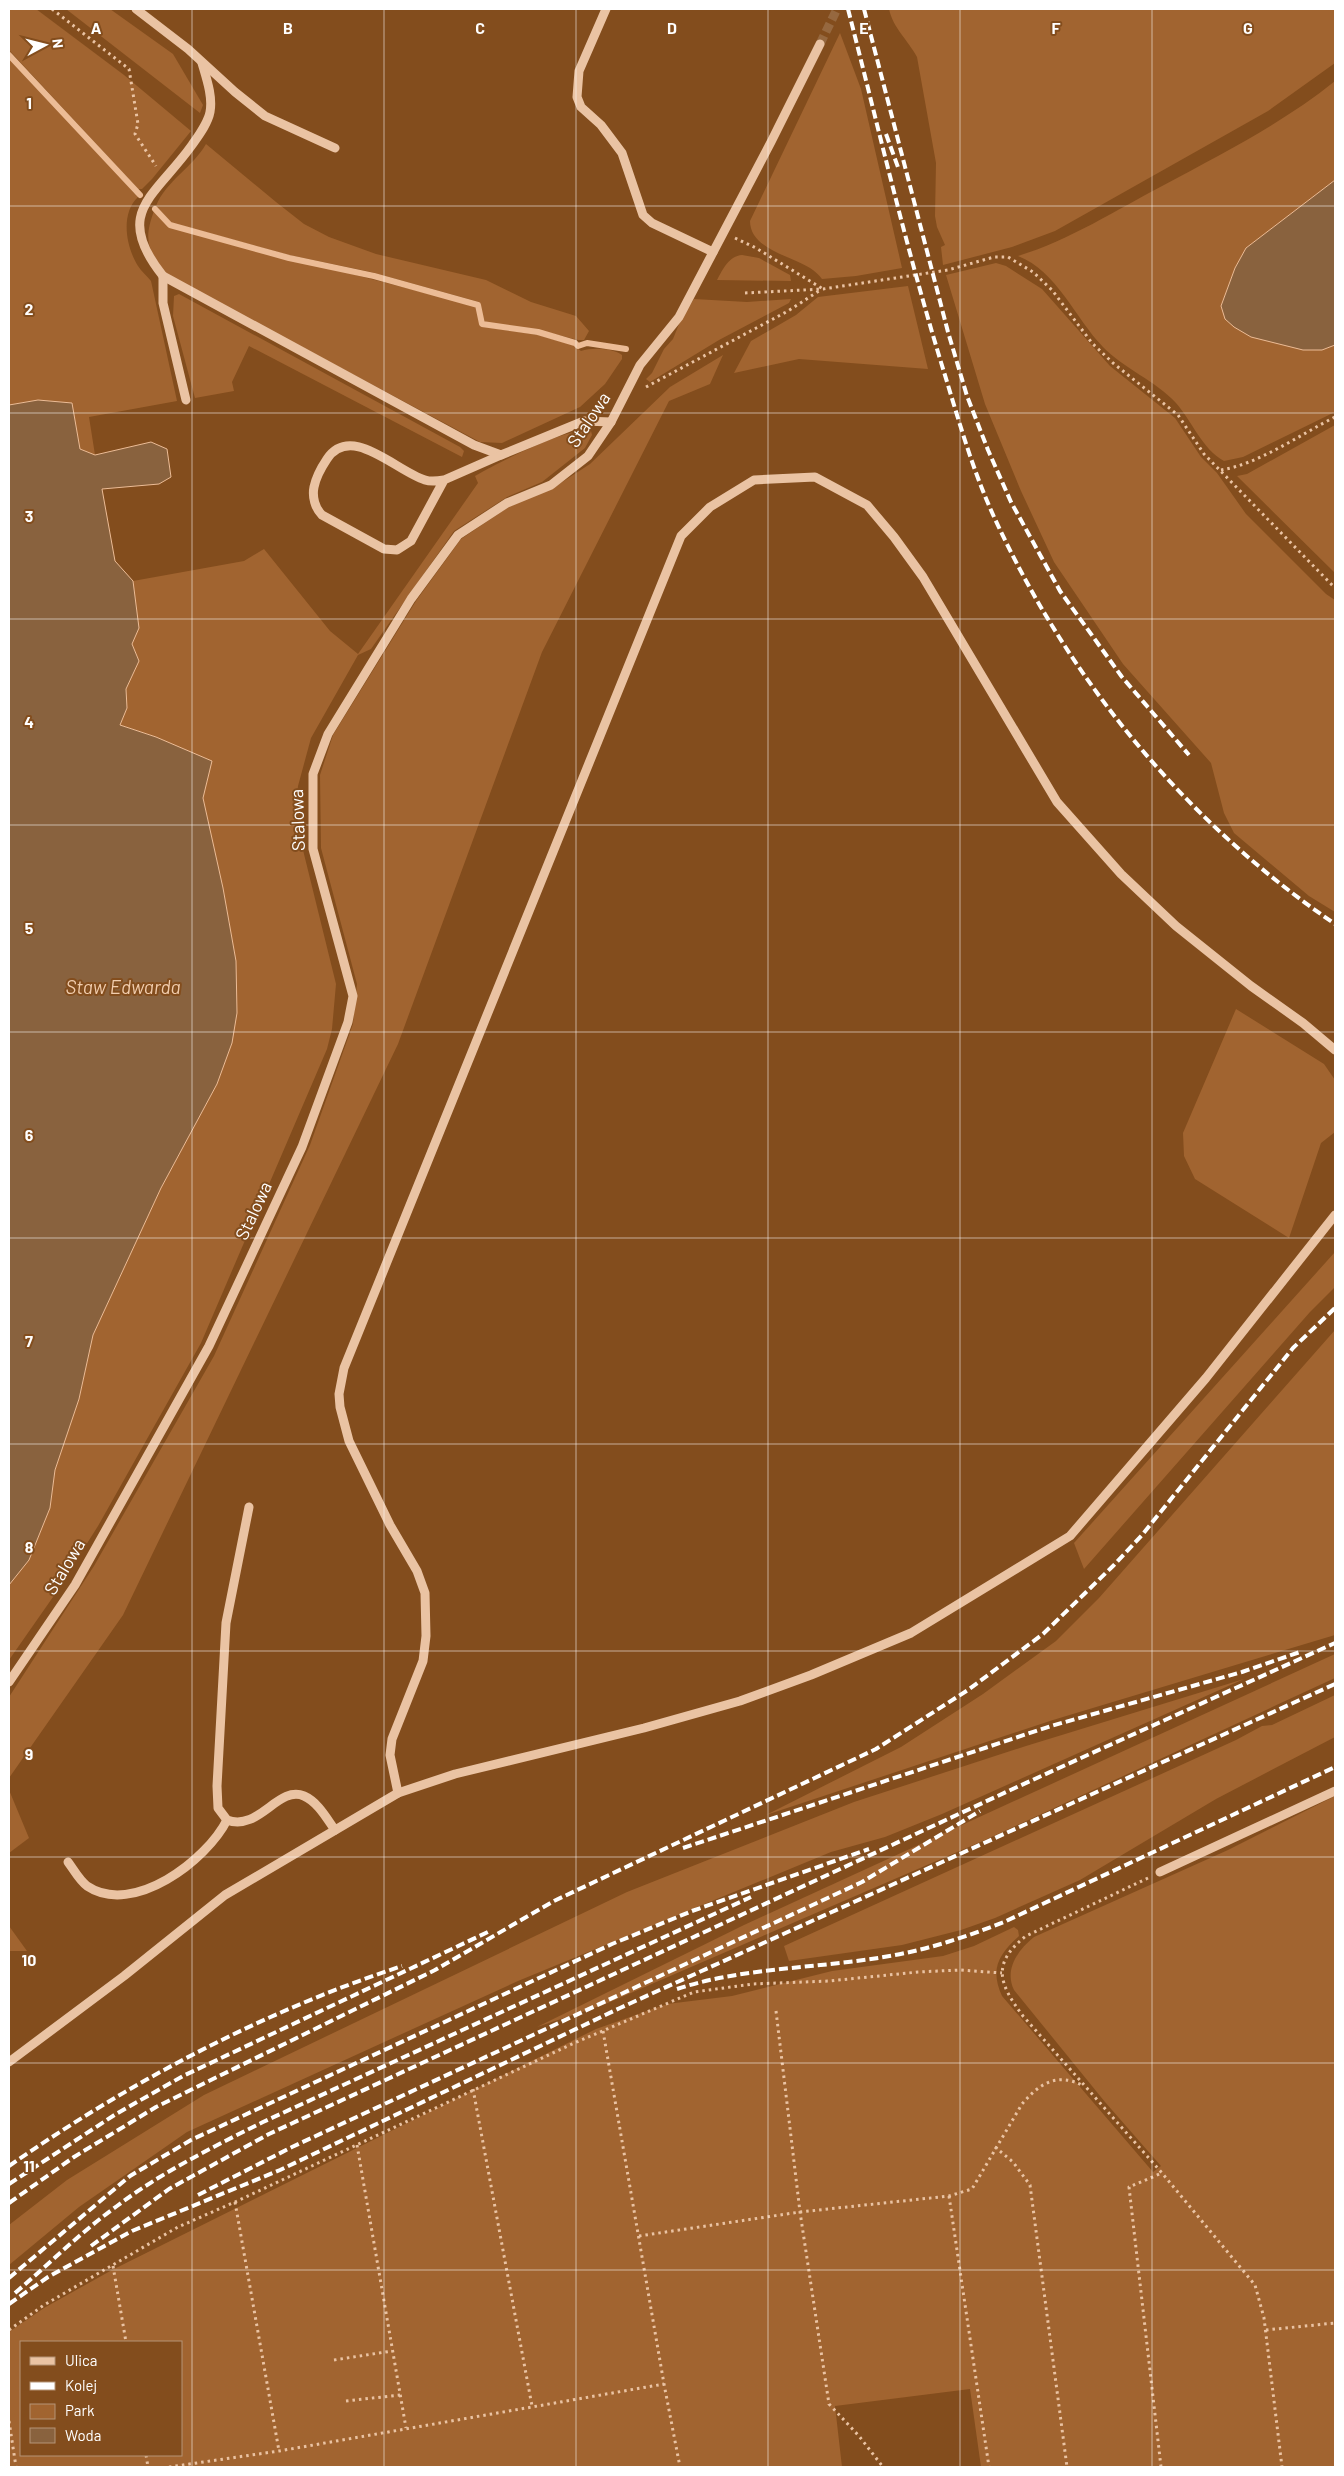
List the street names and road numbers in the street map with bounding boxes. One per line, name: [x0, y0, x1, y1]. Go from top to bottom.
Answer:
street label: Stalowa: [562, 388, 615, 451]
street label: Stalowa: [285, 789, 309, 851]
street label: Stalowa: [230, 1178, 276, 1243]
street label: Stalowa: [39, 1534, 89, 1599]

